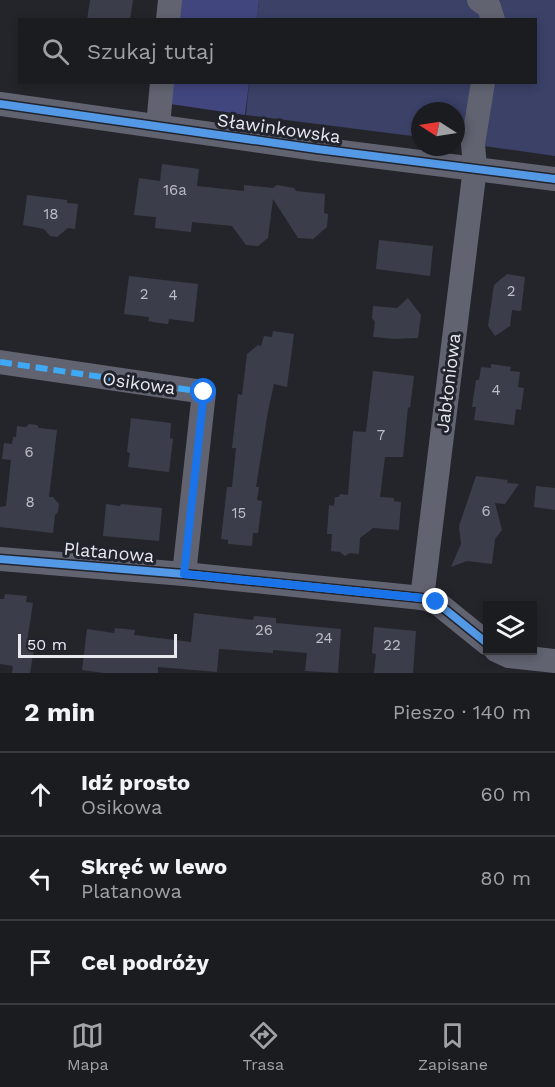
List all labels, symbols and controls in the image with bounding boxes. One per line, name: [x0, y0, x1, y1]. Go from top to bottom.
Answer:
search box: [18, 18, 537, 84]
icon: search: [39, 35, 72, 68]
text: Szukaj tutaj: [87, 39, 214, 64]
north arrow: [411, 102, 465, 156]
street label: Sławinkowska: [216, 109, 342, 147]
house number: 16a: [163, 181, 187, 199]
house number: 18: [43, 205, 59, 223]
house number: 2: [507, 282, 515, 300]
house number: 2: [140, 285, 148, 303]
house number: 4: [168, 286, 178, 304]
street label: Jabłoniowa: [431, 332, 465, 434]
street label: Osikowa: [101, 368, 177, 398]
route start: [190, 378, 216, 404]
house number: 4: [491, 381, 501, 399]
house number: 7: [377, 426, 385, 444]
house number: 6: [24, 443, 34, 461]
house number: 8: [25, 493, 35, 511]
house number: 6: [481, 502, 491, 520]
house number: 15: [232, 504, 246, 522]
street label: Platanowa: [63, 538, 155, 566]
route end: [422, 588, 448, 614]
map controls: [483, 601, 537, 655]
button: layers: [483, 601, 537, 655]
house number: 26: [255, 621, 273, 639]
house number: 24: [315, 629, 333, 647]
scale bar: [18, 631, 177, 658]
text: 50 m: [27, 635, 67, 654]
house number: 22: [383, 636, 401, 654]
text: 2 min: [24, 697, 95, 727]
text: Pieszo · 140 m: [393, 700, 531, 724]
text: Idź prosto: [81, 770, 190, 795]
icon: ahead: [24, 778, 57, 811]
text: 60 m: [481, 782, 531, 806]
text: Osikowa: [81, 795, 162, 819]
text: Skręć w lewo: [81, 854, 227, 879]
icon: left: [24, 862, 57, 895]
text: 80 m: [480, 866, 531, 890]
text: Platanowa: [81, 879, 182, 903]
icon: arrive: [24, 946, 57, 979]
text: Cel podróży: [81, 950, 209, 975]
tab: Mapa: [67, 1019, 109, 1074]
tab: Trasa: [243, 1019, 284, 1074]
tab: Zapisane: [418, 1019, 488, 1074]

